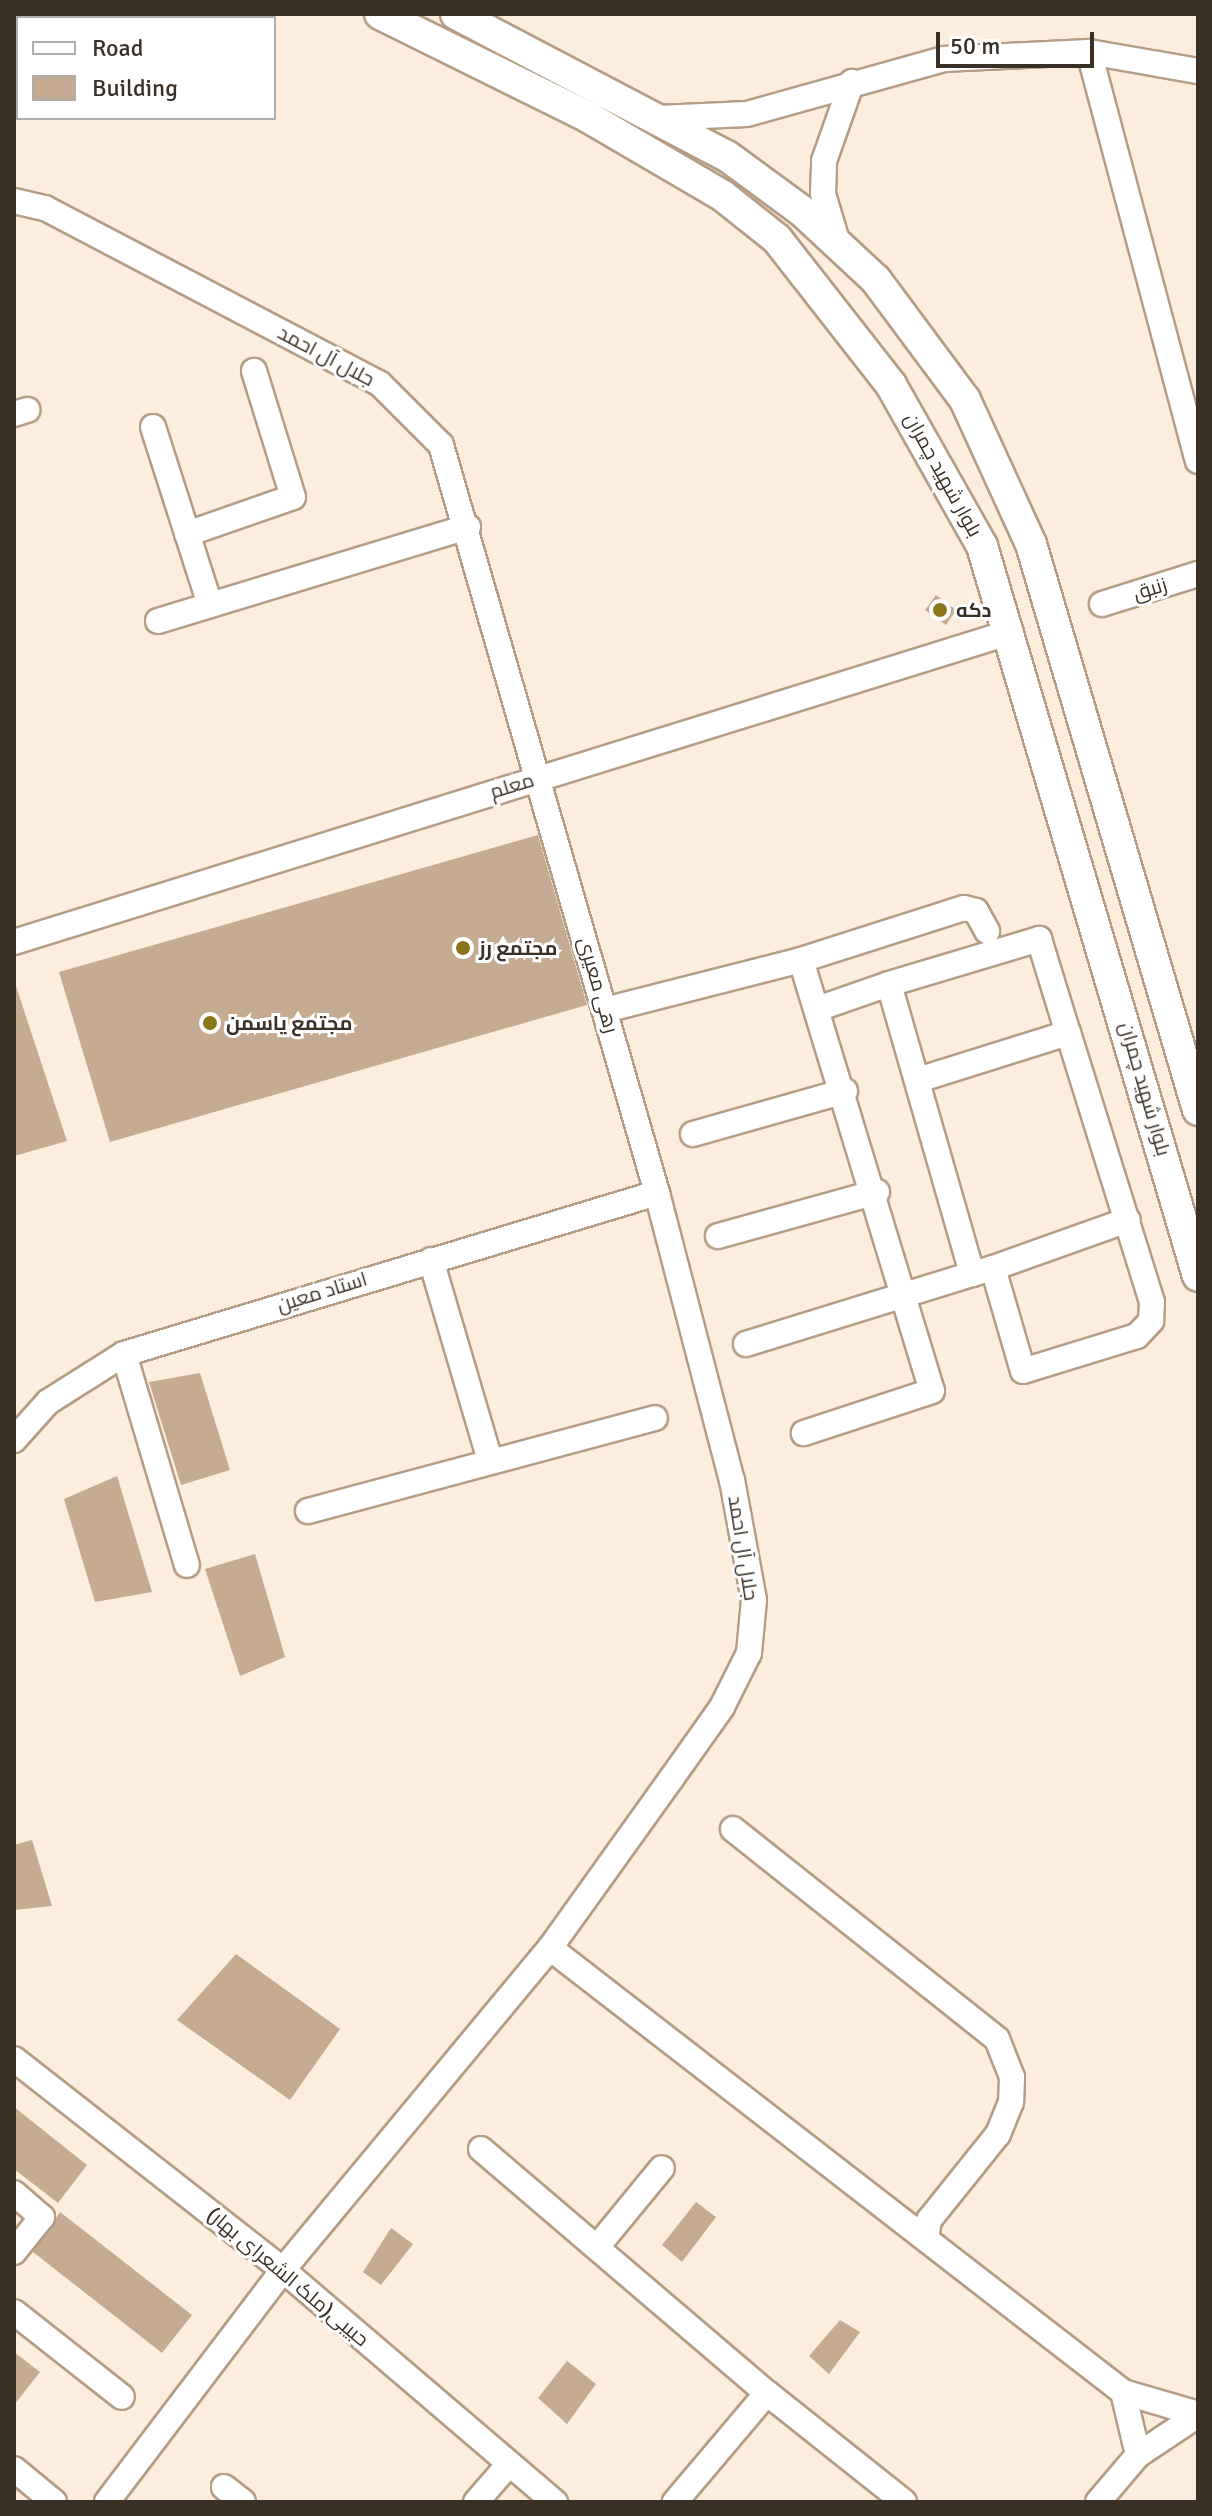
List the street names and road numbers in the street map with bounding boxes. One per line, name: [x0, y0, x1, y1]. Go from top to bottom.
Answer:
street label: جلال آل احمد: [274, 321, 378, 391]
street label: بلوار شهید چمران: [899, 409, 987, 541]
street label: زنبق: [1130, 572, 1170, 606]
street label: معلم: [487, 768, 537, 804]
street label: رهی معیری: [573, 934, 623, 1036]
street label: بلوار شهید چمران: [1114, 1019, 1176, 1159]
street label: استاد معین: [274, 1267, 370, 1317]
street label: جلال آل احمد: [723, 1494, 763, 1602]
street label: حبیبی(ملک الشعرای بهار): [202, 2202, 374, 2352]

